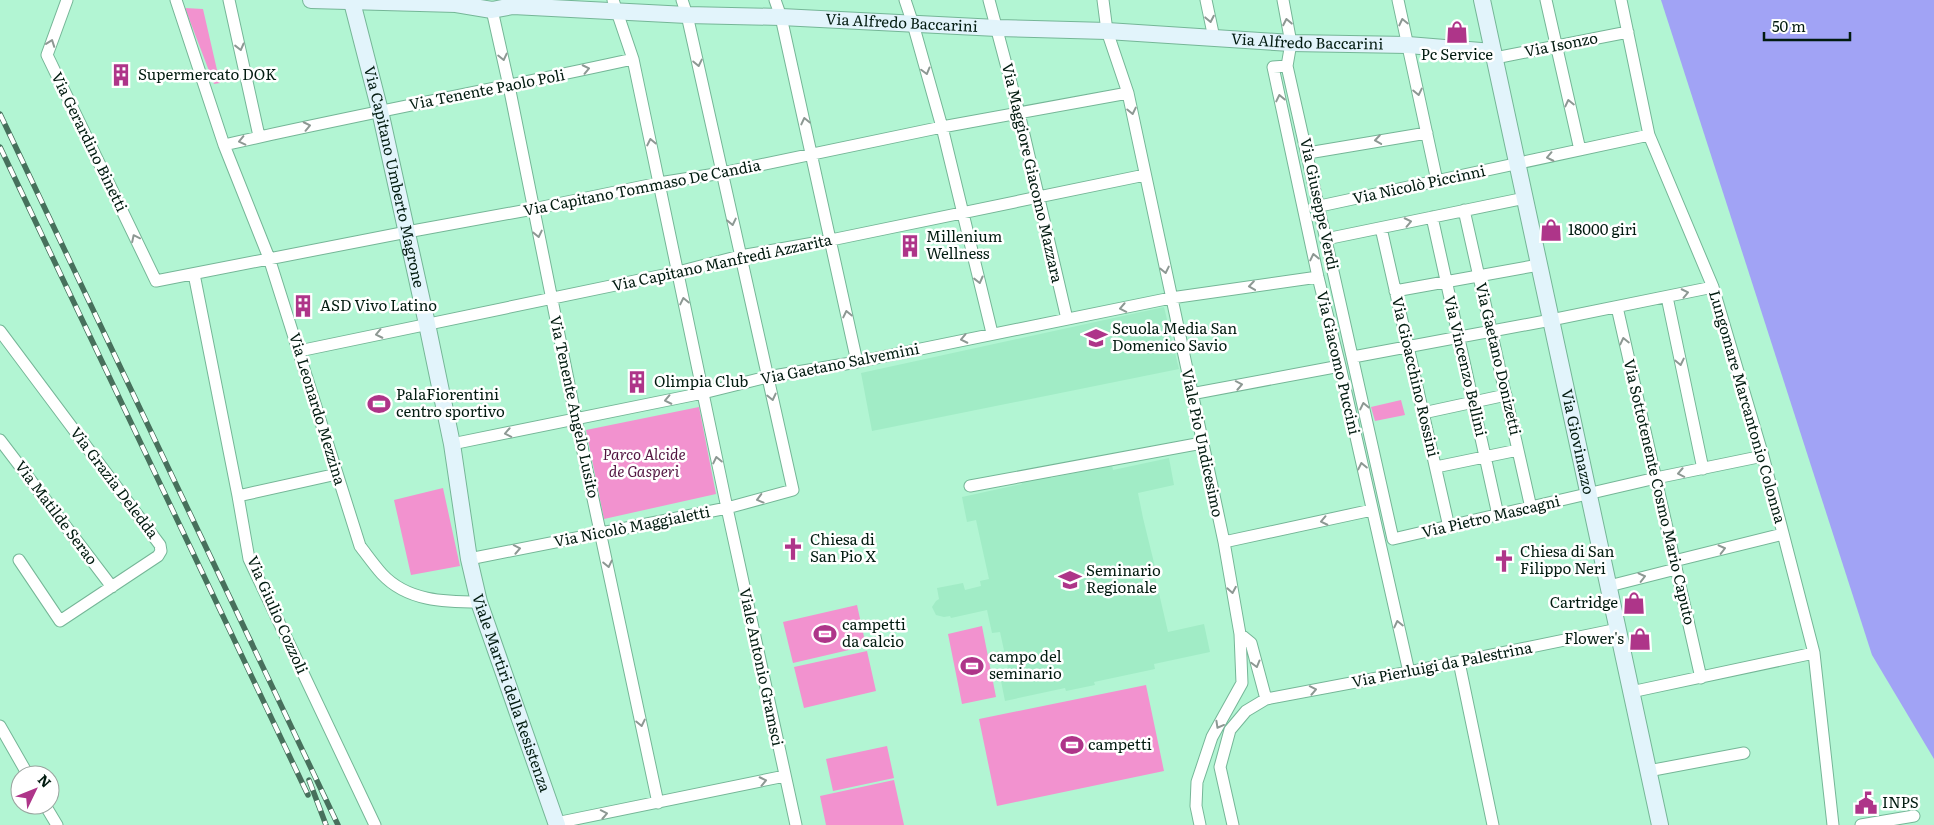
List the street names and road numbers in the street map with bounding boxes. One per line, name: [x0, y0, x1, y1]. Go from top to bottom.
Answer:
street label: Via Alfredo Baccarini: [825, 6, 978, 37]
street label: Via Isonzo: [1522, 25, 1600, 62]
street label: Via Alfredo Baccarini: [1230, 26, 1383, 55]
street label: Via Maggiore Giacomo Mazzara: [997, 60, 1070, 286]
street label: Via Tenente Paolo Poli: [407, 62, 567, 115]
street label: Via Capitano Umberto Magrone: [359, 63, 432, 290]
street label: Via Gerardino Binetti: [46, 68, 134, 215]
street label: Via Giuseppe Verdi: [1295, 135, 1346, 272]
street label: Via Capitano Tommaso De Candia: [521, 152, 763, 221]
street label: Via Nicolò Piccinni: [1350, 158, 1487, 209]
street label: Via Capitano Manfredi Azzarita: [610, 227, 835, 296]
street label: Via Gaetano Donizetti: [1471, 280, 1528, 437]
street label: Lungomare Marcantonio Colonna: [1704, 287, 1793, 527]
street label: Via Giacomo Puccini: [1312, 289, 1367, 437]
street label: Via Vincenzo Bellini: [1439, 293, 1494, 438]
street label: Via Gioacchino Rossini: [1387, 294, 1446, 459]
street label: Via Tenente Angelo Lusito: [545, 313, 606, 500]
street label: Via Leonardo Mezzina: [284, 329, 353, 489]
street label: Via Gaetano Salvemini: [758, 336, 921, 389]
street label: Via Sottotenente Cosmo Mario Caputo: [1619, 356, 1702, 627]
street label: Viale Pio Undicesimo: [1176, 366, 1230, 519]
street label: Via Giovinazzo: [1556, 387, 1601, 497]
street label: Via Grazia Deledda: [65, 421, 165, 544]
street label: Via Matilde Serao: [10, 455, 104, 569]
street label: Via Pietro Mascagni: [1419, 488, 1562, 543]
street label: Via Nicolò Maggialetti: [552, 499, 712, 552]
street label: Via Giulio Cozzoli: [242, 552, 315, 677]
street label: Viale Antonio Gramsci: [734, 586, 790, 748]
street label: Viale Martiri della Resistenza: [467, 591, 558, 796]
street label: Via Pierluigi da Palestrina: [1350, 635, 1535, 692]

